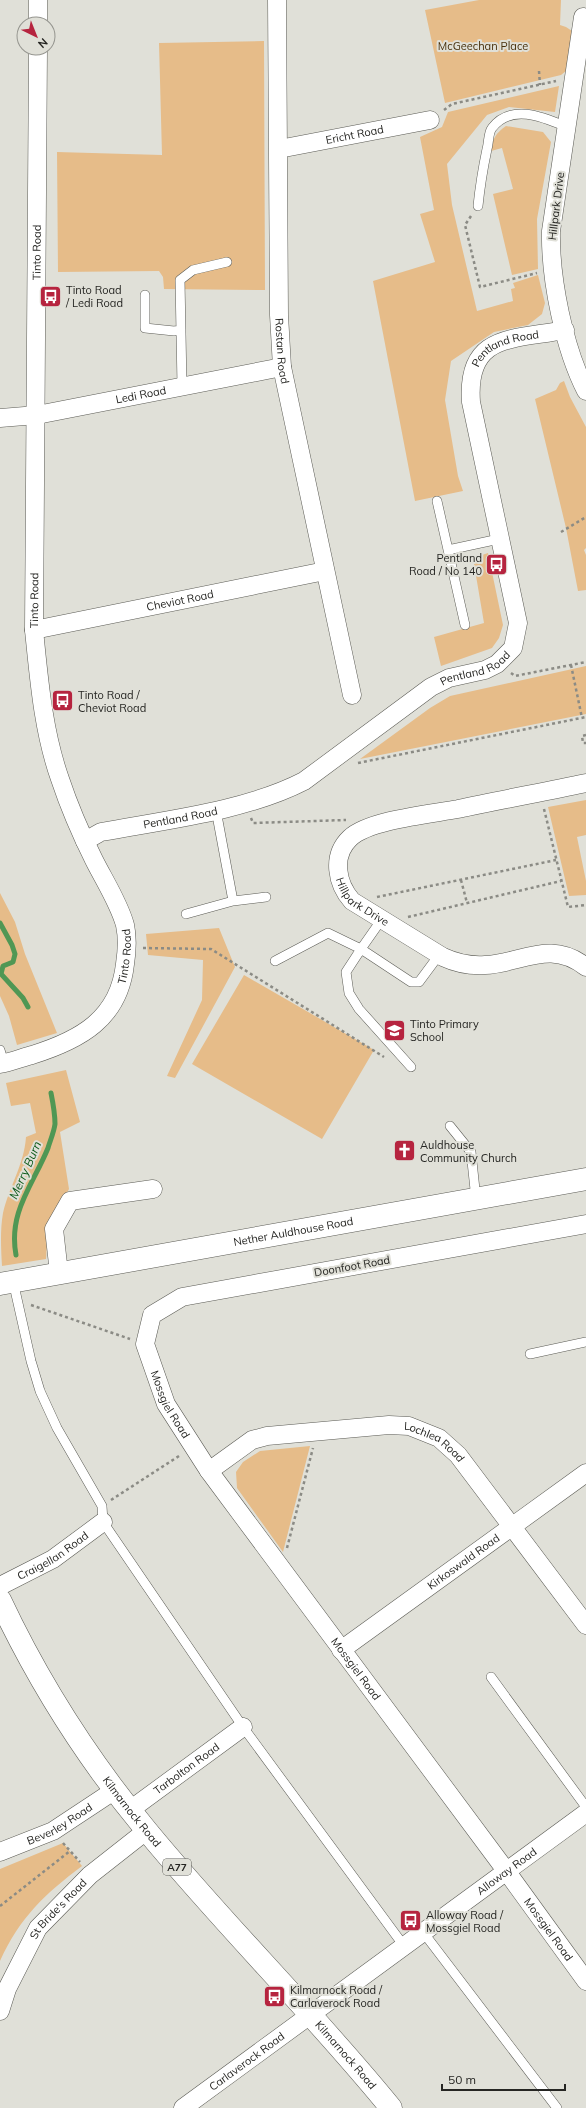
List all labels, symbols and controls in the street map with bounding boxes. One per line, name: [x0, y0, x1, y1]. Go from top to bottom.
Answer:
north arrow: [16, 16, 56, 56]
text: N: [35, 35, 51, 51]
park label: McGeechan Place: [438, 39, 528, 53]
street label: Ericht Road: [324, 122, 385, 147]
street label: Hillpark Drive: [545, 171, 567, 241]
street label: Tinto Road: [29, 225, 44, 280]
bus stop icon: Tinto Road / Ledi Road: [38, 283, 64, 309]
place label: Tinto Road / Ledi Road: [65, 283, 123, 310]
street label: Rostan Road: [272, 318, 292, 385]
street label: Pentland Road: [469, 327, 540, 369]
street label: Ledi Road: [115, 383, 167, 406]
place label: Pentland Road / No 140: [409, 551, 482, 578]
bus stop icon: Pentland Road / No 140: [484, 551, 510, 577]
street label: Tinto Road: [27, 573, 41, 628]
street label: Cheviot Road: [145, 587, 215, 614]
street label: Pentland Road: [438, 648, 513, 688]
bus stop icon: Tinto Road / Cheviot Road: [49, 688, 75, 714]
place label: Tinto Road / Cheviot Road: [78, 688, 146, 715]
street label: Pentland Road: [142, 804, 219, 832]
street label: Hillpark Drive: [333, 876, 392, 929]
street label: Tinto Road: [114, 928, 134, 986]
school or university icon: Tinto Primary School: [381, 1017, 407, 1043]
place label: Tinto Primary School: [410, 1017, 479, 1044]
church icon: Auldhouse Community Church: [391, 1138, 417, 1164]
place label: Auldhouse Community Church: [420, 1138, 517, 1165]
water label: Merry Burn: [6, 1139, 44, 1201]
street label: Nether Auldhouse Road: [232, 1214, 354, 1249]
street label: Doonfoot Road: [313, 1252, 391, 1280]
street label: Mossgiel Road: [148, 1369, 193, 1441]
street label: Lochlea Road: [404, 1419, 468, 1465]
street label: Craigellan Road: [15, 1528, 91, 1583]
street label: Kirkoswald Road: [424, 1531, 502, 1592]
street label: Mossgiel Road: [328, 1635, 384, 1703]
street label: Tarbolton Road: [151, 1740, 222, 1797]
street label: Kilmarnock Road: [100, 1774, 164, 1850]
street label: Beverley Road: [25, 1800, 95, 1848]
street label: Alloway Road: [474, 1844, 539, 1898]
road number: A77: [163, 1859, 191, 1875]
street label: St Bride's Road: [27, 1876, 90, 1941]
street label: Mossgiel Road: [521, 1895, 576, 1964]
bus stop icon: Alloway Road / Mossgiel Road: [398, 1908, 424, 1934]
place label: Alloway Road / Mossgiel Road: [426, 1908, 504, 1935]
bus stop icon: Kilmarnock Road / Carlaverock Road: [262, 1983, 288, 2009]
place label: Kilmarnock Road / Carlaverock Road: [290, 1983, 383, 2010]
street label: Kilmarnock Road: [312, 2018, 379, 2092]
street label: Carlaverock Road: [206, 2029, 287, 2094]
scale bar: [442, 2066, 565, 2092]
text: 50 m: [448, 2072, 476, 2087]

